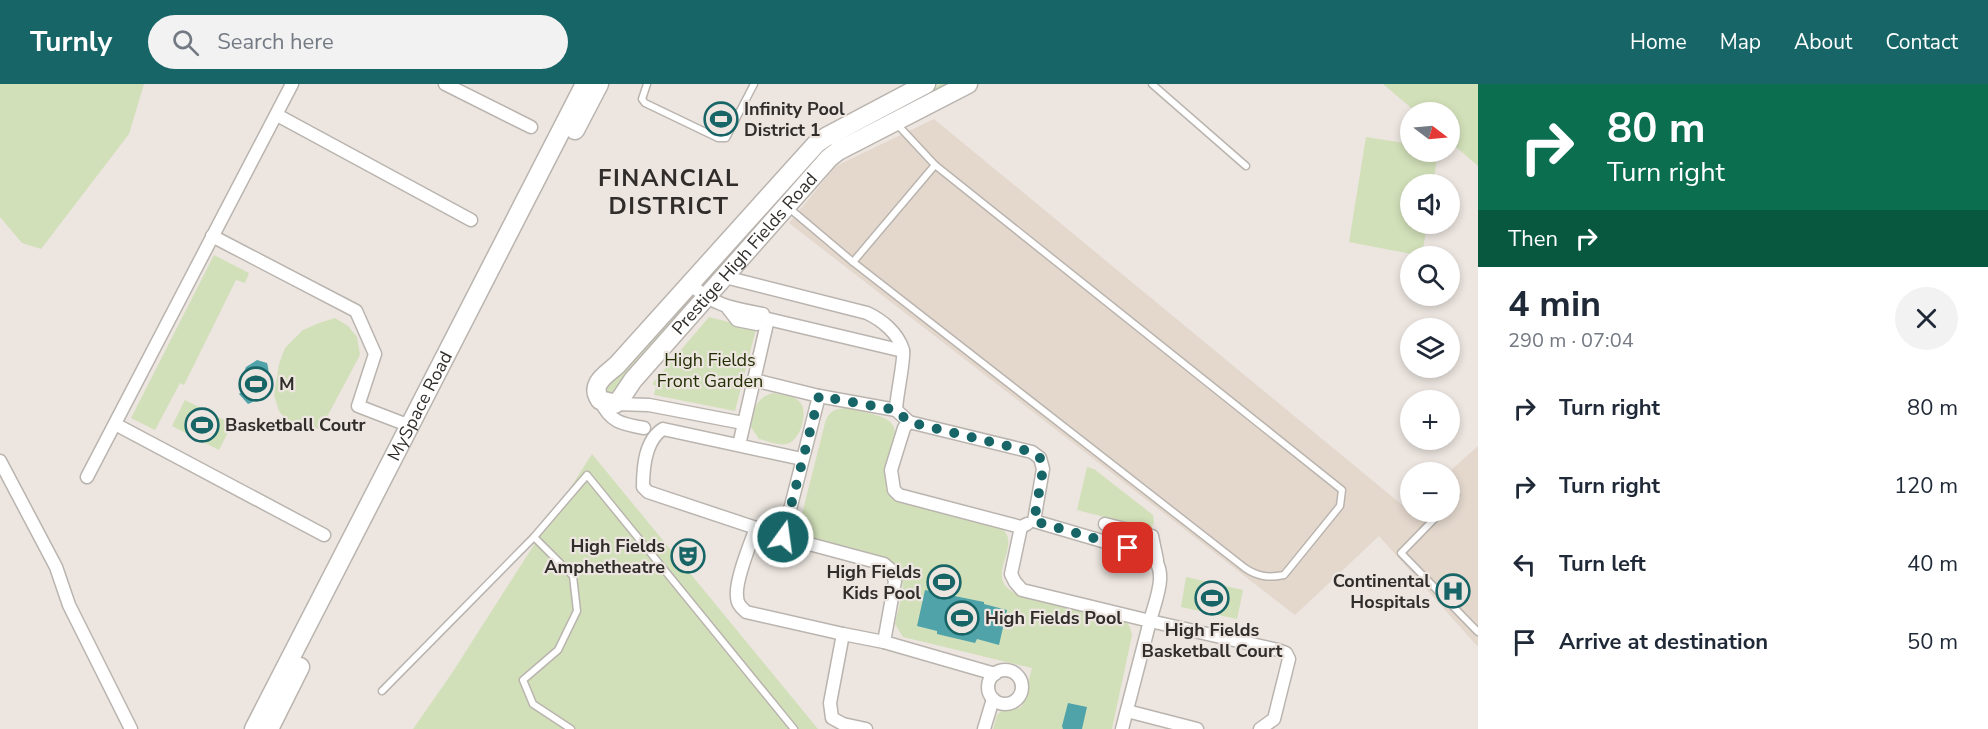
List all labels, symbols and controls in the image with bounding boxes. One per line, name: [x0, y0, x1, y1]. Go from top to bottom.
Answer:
search box: [148, 15, 568, 69]
text: Turnly: [30, 23, 112, 61]
icon: search: [169, 26, 202, 59]
text: Search here: [217, 27, 334, 57]
text: Home: [1630, 28, 1687, 56]
text: Map: [1720, 28, 1761, 56]
text: About: [1794, 28, 1852, 56]
text: Contact: [1885, 28, 1958, 56]
place label: Infinity Pool District 1: [744, 97, 845, 142]
text: 80 m: [1607, 100, 1706, 157]
sports icon: Infinity Pool District 1: [703, 101, 739, 137]
north arrow: [1400, 102, 1460, 162]
map controls: [1400, 102, 1460, 522]
icon: right: [1508, 108, 1586, 186]
text: Turn right: [1607, 154, 1725, 191]
district label: FINANCIAL DISTRICT: [598, 162, 740, 222]
street label: Prestige High Fields Road: [666, 167, 823, 340]
button: sound: [1400, 174, 1460, 234]
icon: right: [1570, 222, 1603, 255]
text: Then: [1508, 224, 1558, 254]
button: search: [1400, 246, 1460, 306]
text: 4 min: [1508, 280, 1601, 329]
button: close: [1895, 287, 1958, 350]
button: layers: [1400, 318, 1460, 378]
text: 290 m · 07:04: [1508, 327, 1634, 354]
street label: MySpace Road: [382, 347, 458, 465]
park label: High Fields Front Garden: [657, 348, 763, 393]
sports icon: M: [238, 366, 274, 402]
place label: M: [279, 372, 295, 396]
button: +: [1400, 390, 1460, 450]
icon: right: [1508, 392, 1541, 425]
text: Turn right: [1559, 393, 1660, 423]
text: 80 m: [1907, 393, 1958, 423]
sports icon: Basketball Coutr: [184, 407, 220, 443]
place label: Basketball Coutr: [225, 413, 365, 437]
button: −: [1400, 462, 1460, 522]
icon: right: [1508, 470, 1541, 503]
text: Turn right: [1559, 471, 1660, 501]
text: 120 m: [1894, 471, 1958, 501]
position arrow: [751, 505, 815, 569]
pin: [1102, 522, 1153, 573]
icon: arrive: [1111, 531, 1144, 564]
place label: High Fields Amphetheatre: [544, 534, 665, 579]
theatre icon: High Fields Amphetheatre: [670, 538, 706, 574]
icon: left: [1508, 548, 1541, 581]
text: Turn left: [1559, 549, 1646, 579]
text: 40 m: [1907, 549, 1958, 579]
place label: High Fields Kids Pool: [827, 560, 921, 605]
sports icon: High Fields Kids Pool: [926, 564, 962, 600]
place label: Continental Hospitals: [1333, 569, 1430, 614]
hospital icon: Continental Hospitals: [1435, 573, 1471, 609]
sports icon: High Fields Basketball Court: [1194, 580, 1230, 616]
sports icon: High Fields Pool: [944, 600, 980, 636]
place label: High Fields Pool: [985, 606, 1122, 630]
place label: High Fields Basketball Court: [1142, 618, 1283, 663]
icon: arrive: [1508, 626, 1541, 659]
text: Arrive at destination: [1559, 627, 1768, 657]
text: 50 m: [1907, 627, 1958, 657]

